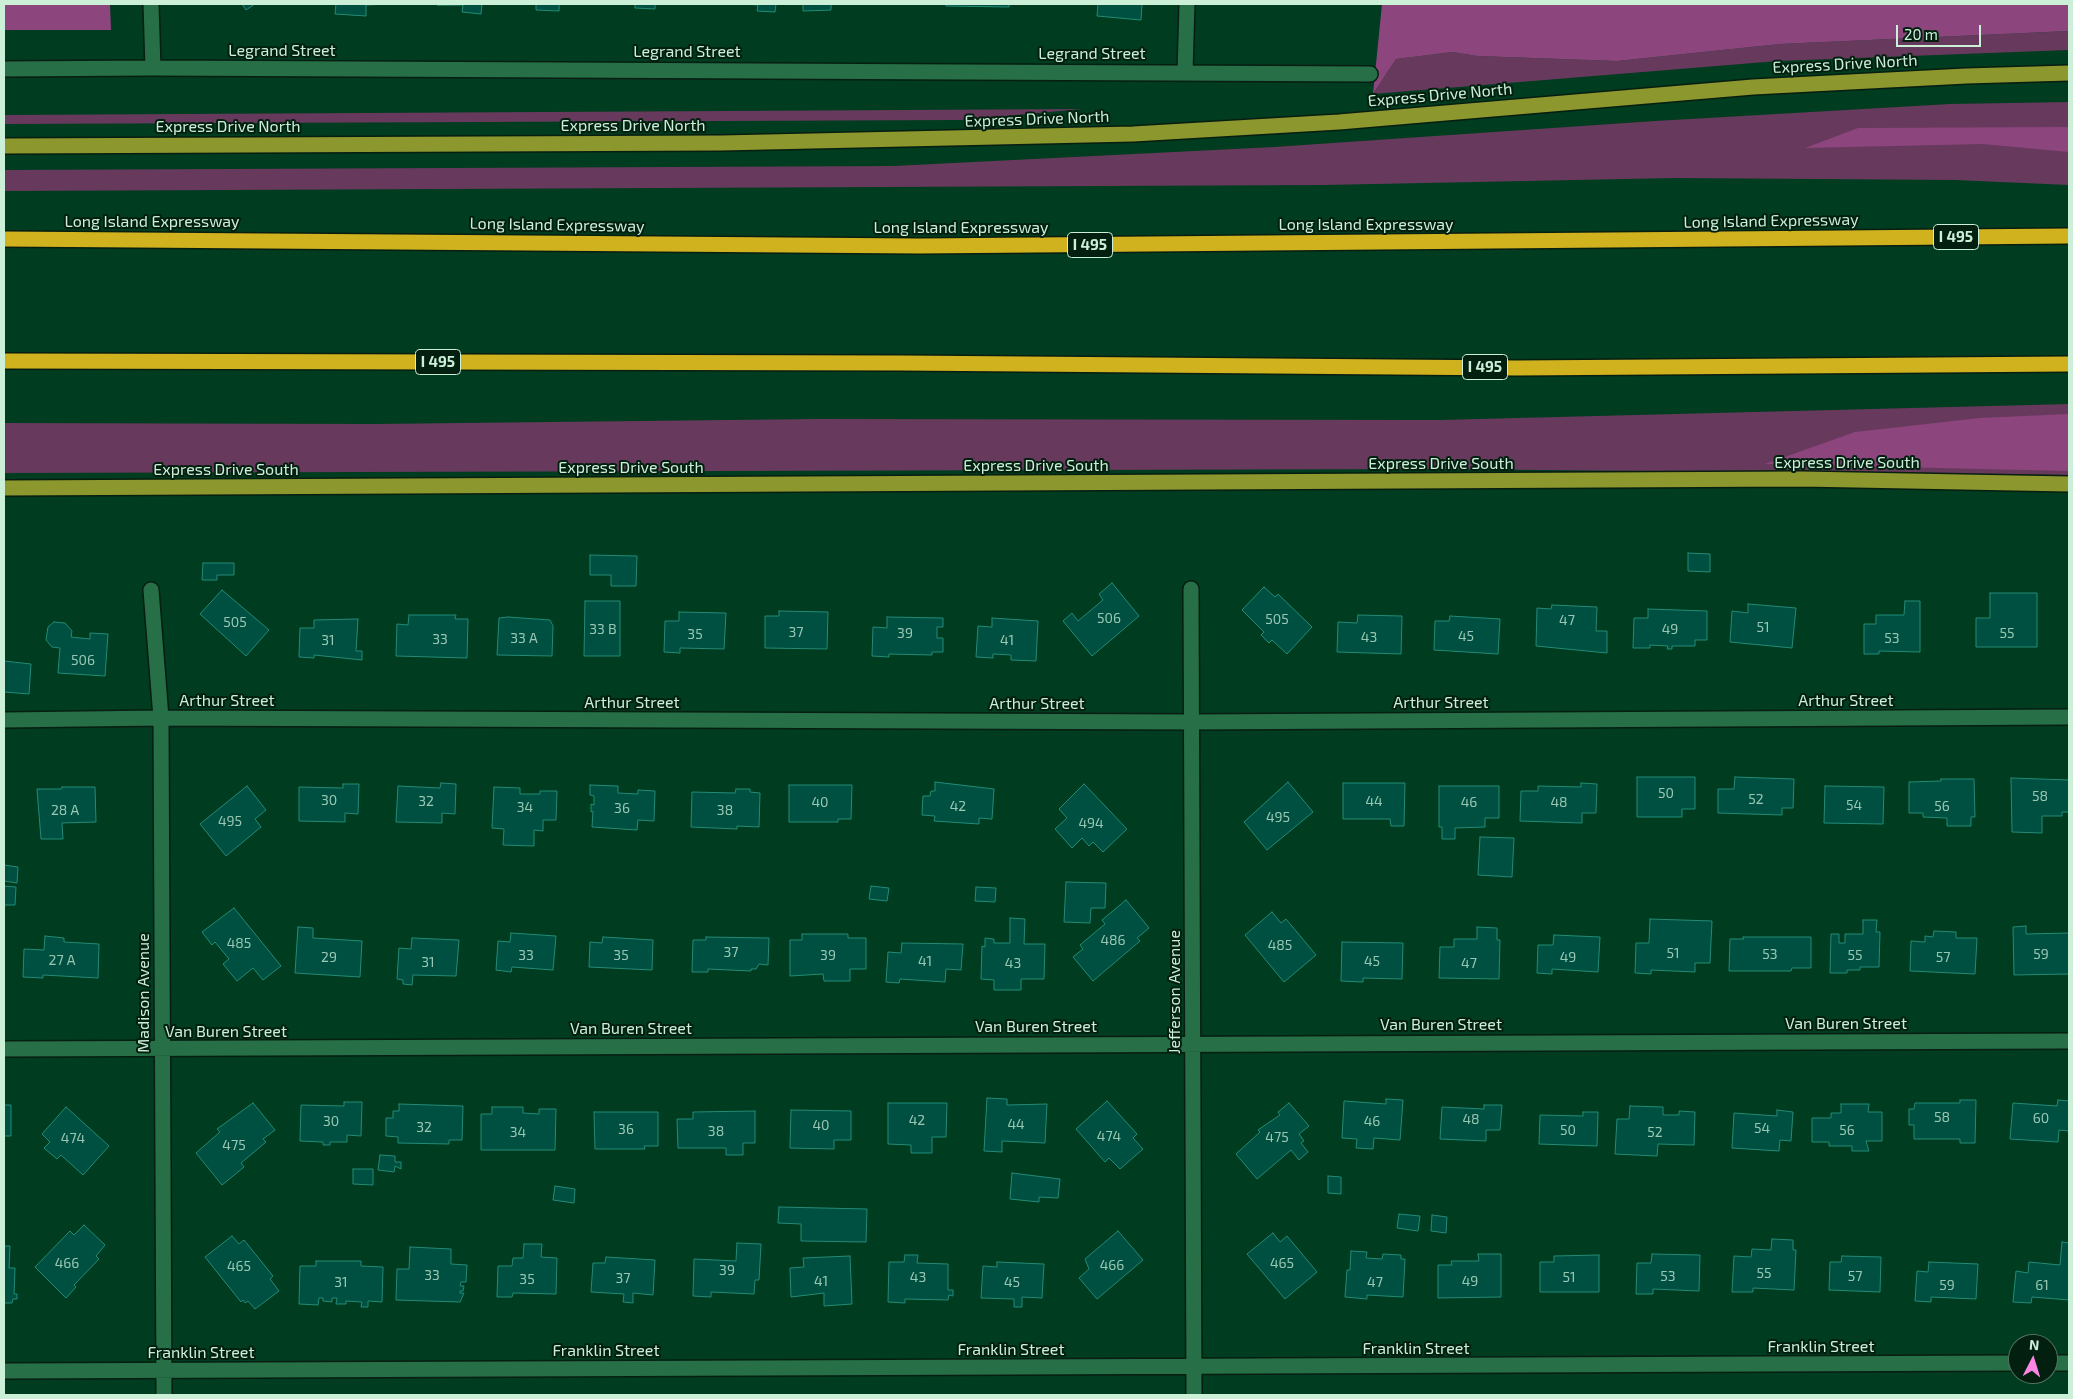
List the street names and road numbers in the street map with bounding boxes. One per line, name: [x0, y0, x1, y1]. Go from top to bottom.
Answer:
street label: Legrand Street: [228, 41, 336, 61]
street label: Legrand Street: [633, 42, 741, 62]
street label: Legrand Street: [1038, 44, 1146, 64]
street label: Express Drive North: [1772, 51, 1918, 77]
street label: Express Drive North: [1367, 79, 1513, 111]
street label: Express Drive North: [964, 107, 1110, 131]
street label: Express Drive North: [560, 116, 706, 136]
street label: Express Drive North: [155, 117, 301, 137]
street label: Long Island Expressway: [1683, 210, 1859, 232]
street label: Long Island Expressway: [64, 212, 240, 232]
street label: Long Island Expressway: [469, 214, 645, 236]
street label: Long Island Expressway: [1278, 215, 1454, 235]
street label: Long Island Expressway: [873, 218, 1049, 238]
road number: I 495: [1934, 224, 1978, 250]
road number: I 495: [1068, 232, 1112, 258]
road number: I 495: [416, 350, 460, 374]
road number: I 495: [1462, 354, 1508, 380]
street label: Express Drive South: [1774, 453, 1920, 473]
street label: Express Drive South: [1368, 454, 1514, 474]
street label: Express Drive South: [963, 456, 1109, 476]
street label: Express Drive South: [558, 458, 704, 478]
street label: Express Drive South: [153, 460, 299, 480]
street label: Arthur Street: [179, 691, 275, 711]
street label: Arthur Street: [1798, 691, 1894, 711]
street label: Arthur Street: [584, 693, 680, 713]
street label: Arthur Street: [1393, 693, 1489, 713]
street label: Arthur Street: [989, 694, 1085, 714]
street label: Jefferson Avenue: [1165, 930, 1185, 1054]
street label: Madison Avenue: [134, 933, 154, 1053]
street label: Van Buren Street: [1785, 1014, 1907, 1034]
street label: Van Buren Street: [1380, 1015, 1502, 1035]
street label: Van Buren Street: [975, 1017, 1097, 1037]
street label: Van Buren Street: [570, 1019, 692, 1039]
street label: Van Buren Street: [165, 1022, 287, 1042]
street label: Franklin Street: [1767, 1337, 1875, 1357]
street label: Franklin Street: [1362, 1339, 1470, 1359]
street label: Franklin Street: [957, 1340, 1065, 1360]
street label: Franklin Street: [552, 1341, 660, 1361]
street label: Franklin Street: [147, 1343, 255, 1363]

